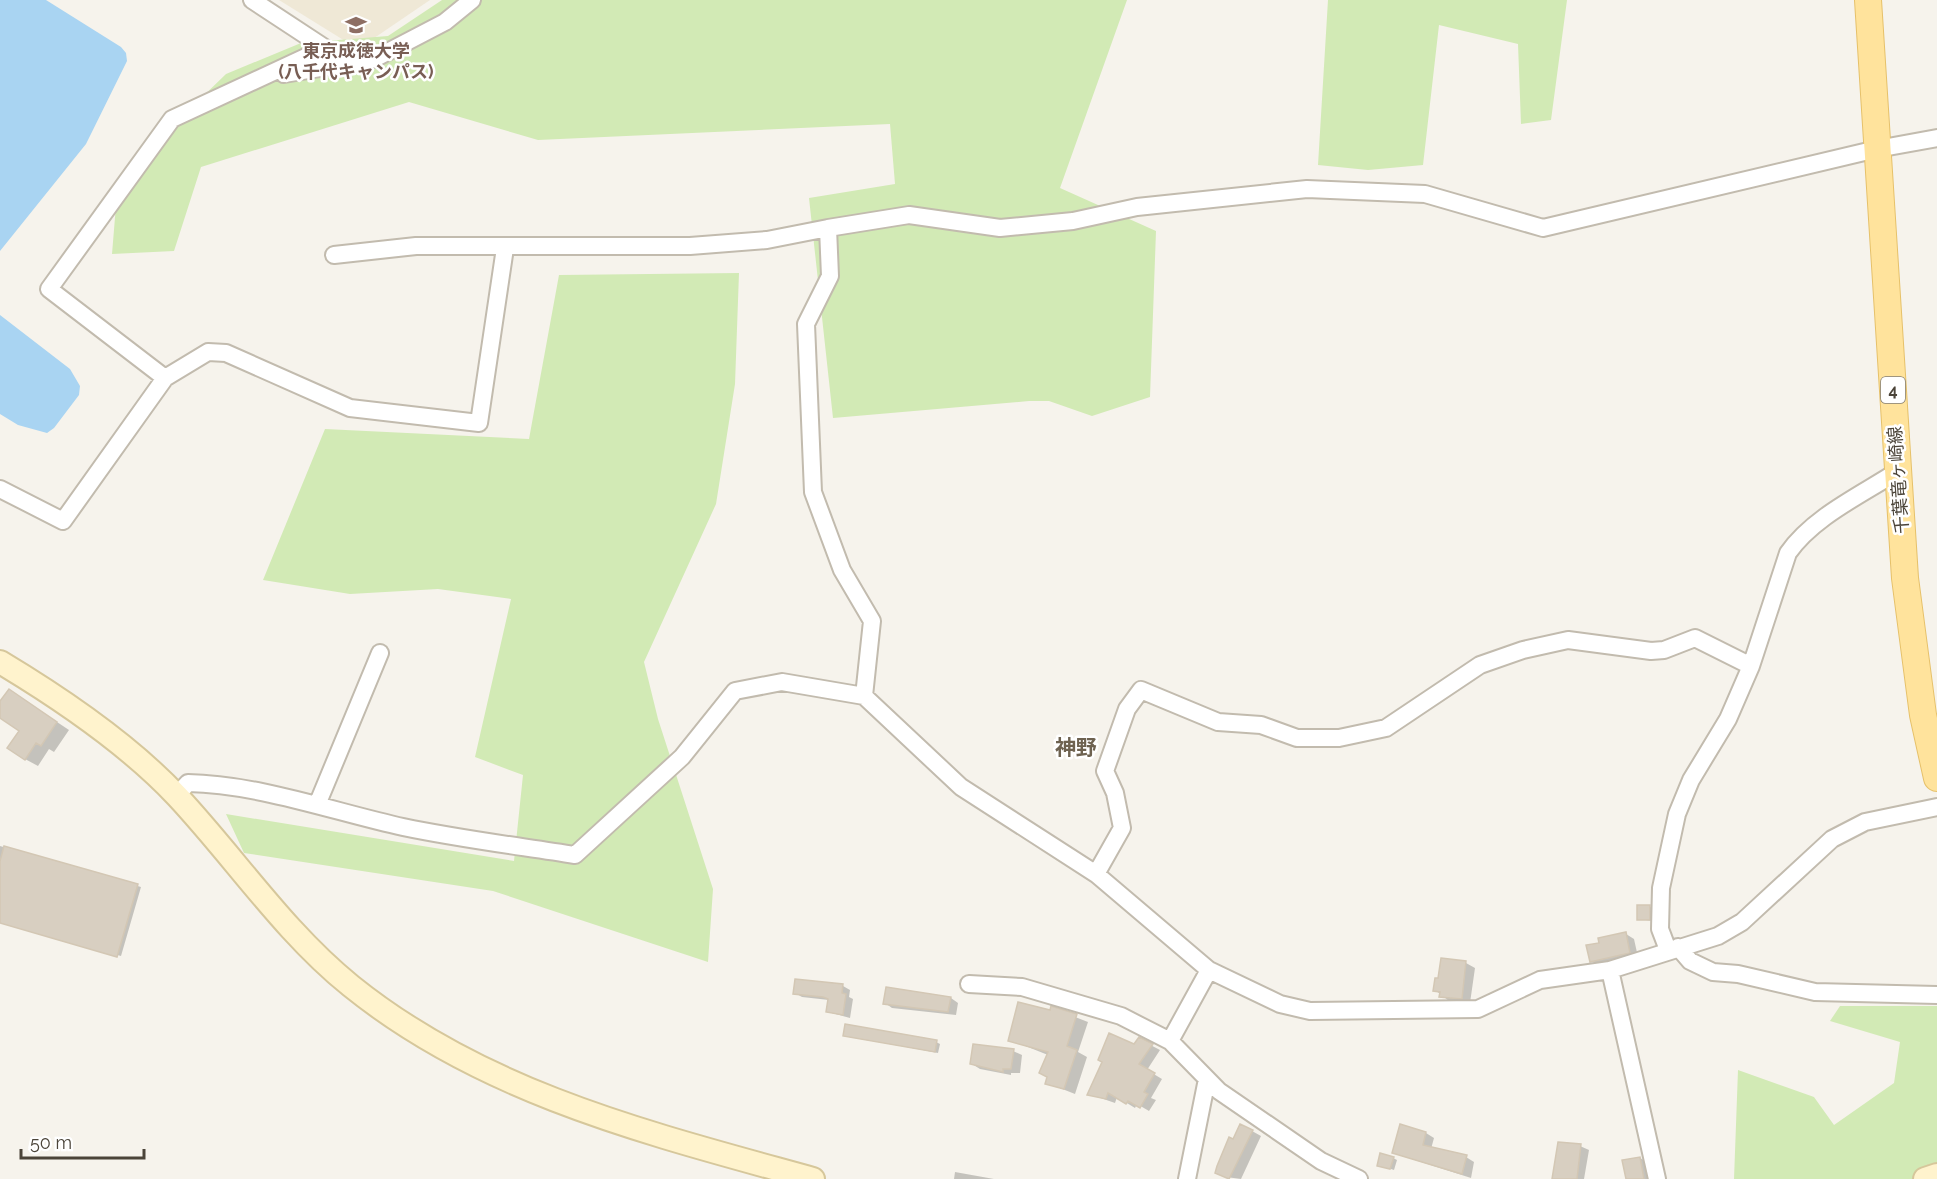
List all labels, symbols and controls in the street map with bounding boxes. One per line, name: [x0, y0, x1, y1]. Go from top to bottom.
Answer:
school or university icon: 東京成徳大学 (八千代キャンパス): [344, 13, 368, 37]
place label: 東京成徳大学 (八千代キャンパス): [278, 40, 434, 82]
road number: 4: [1881, 377, 1905, 403]
street label: 千葉竜ヶ崎線: [1884, 425, 1912, 535]
district label: 神野: [1055, 735, 1097, 760]
scale bar: [21, 1122, 144, 1160]
text: 50 m: [30, 1132, 72, 1153]

